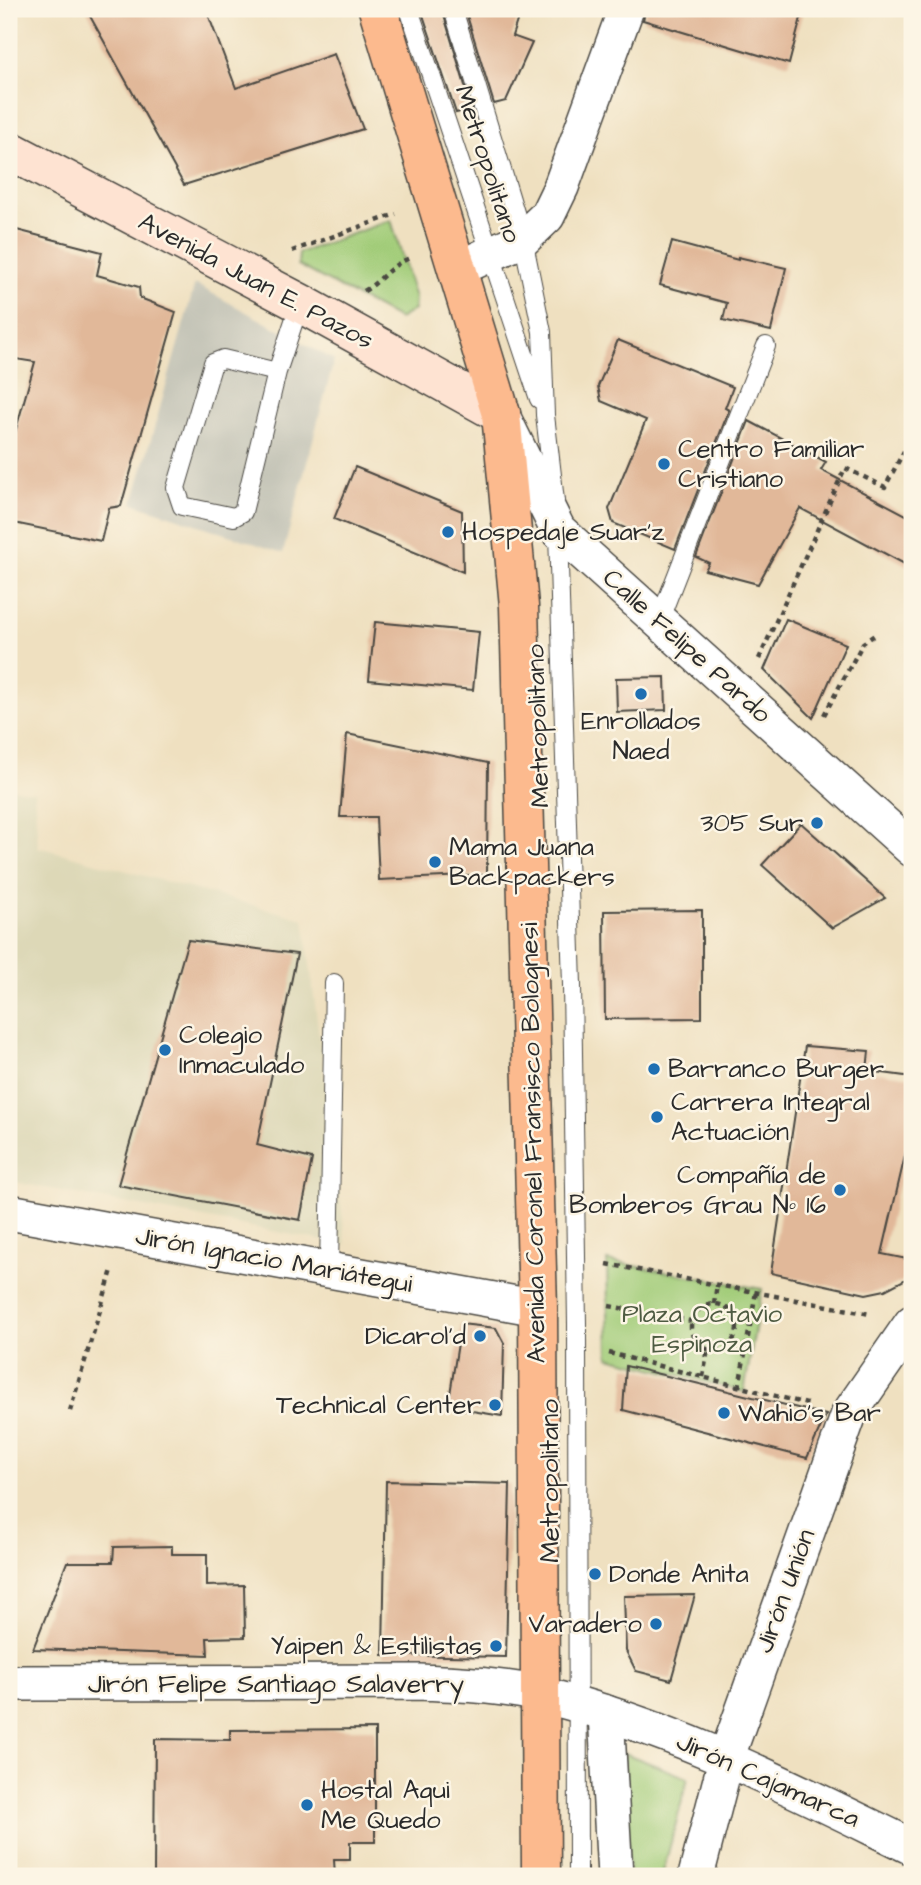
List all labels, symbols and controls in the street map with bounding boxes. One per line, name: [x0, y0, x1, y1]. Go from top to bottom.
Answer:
street label: Metropolitano: [446, 81, 531, 248]
street label: Avenida Juan E. Pazos: [132, 204, 380, 358]
place label: Centro Familiar Cristiano: [678, 431, 864, 497]
marker: Centro Familiar Cristiano: [656, 456, 672, 472]
place label: Hospedaje Suar'z: [462, 514, 664, 550]
marker: Hospedaje Suar'z: [440, 524, 456, 540]
street label: Calle Felipe Pardo: [595, 561, 779, 732]
street label: Metropolitano: [517, 643, 559, 808]
marker: Enrollados Naed: [633, 686, 649, 702]
place label: Enrollados Naed: [581, 703, 701, 769]
place label: 305 Sur: [700, 805, 803, 841]
marker: 305 Sur: [809, 815, 825, 831]
place label: Mama Juana Backpackers: [449, 829, 615, 895]
marker: Mama Juana Backpackers: [427, 854, 443, 870]
street label: Avenida Coronel Fransisco Bolognesi: [511, 922, 557, 1364]
place label: Colegio Inmaculado: [179, 1017, 305, 1083]
marker: Colegio Inmaculado: [157, 1042, 173, 1058]
place label: Barranco Burger: [668, 1051, 884, 1089]
marker: Barranco Burger: [646, 1061, 662, 1077]
place label: Carrera Integral Actuación: [671, 1084, 870, 1150]
marker: Carrera Integral Actuación: [649, 1109, 665, 1125]
place label: Compañía de Bomberos Grau Nº 16: [569, 1157, 826, 1223]
marker: Compañía de Bomberos Grau Nº 16: [832, 1182, 848, 1198]
street label: Jirón Ignacio Mariátegui: [132, 1218, 415, 1304]
park label: Plaza Octavio Espinoza: [622, 1296, 782, 1362]
place label: Dicarol'd: [365, 1318, 466, 1354]
marker: Dicarol'd: [472, 1328, 488, 1344]
place label: Technical Center: [276, 1387, 481, 1423]
place label: Wahio's Bar: [738, 1395, 881, 1431]
marker: Technical Center: [487, 1397, 503, 1413]
street label: Metropolitano: [532, 1399, 568, 1563]
marker: Wahio's Bar: [716, 1405, 732, 1421]
street label: Jirón Unión: [746, 1524, 824, 1658]
place label: Donde Anita: [609, 1556, 749, 1592]
marker: Donde Anita: [587, 1566, 603, 1582]
place label: Varadero: [529, 1606, 642, 1642]
marker: Varadero: [648, 1616, 664, 1632]
place label: Yaipen & Estilistas: [270, 1628, 482, 1664]
marker: Yaipen & Estilistas: [488, 1638, 504, 1654]
street label: Jirón Felipe Santiago Salaverry: [88, 1666, 464, 1704]
street label: Jirón Cajamarca: [671, 1723, 865, 1837]
place label: Hostal Aqui Me Quedo: [321, 1772, 450, 1838]
marker: Hostal Aqui Me Quedo: [299, 1797, 315, 1813]

